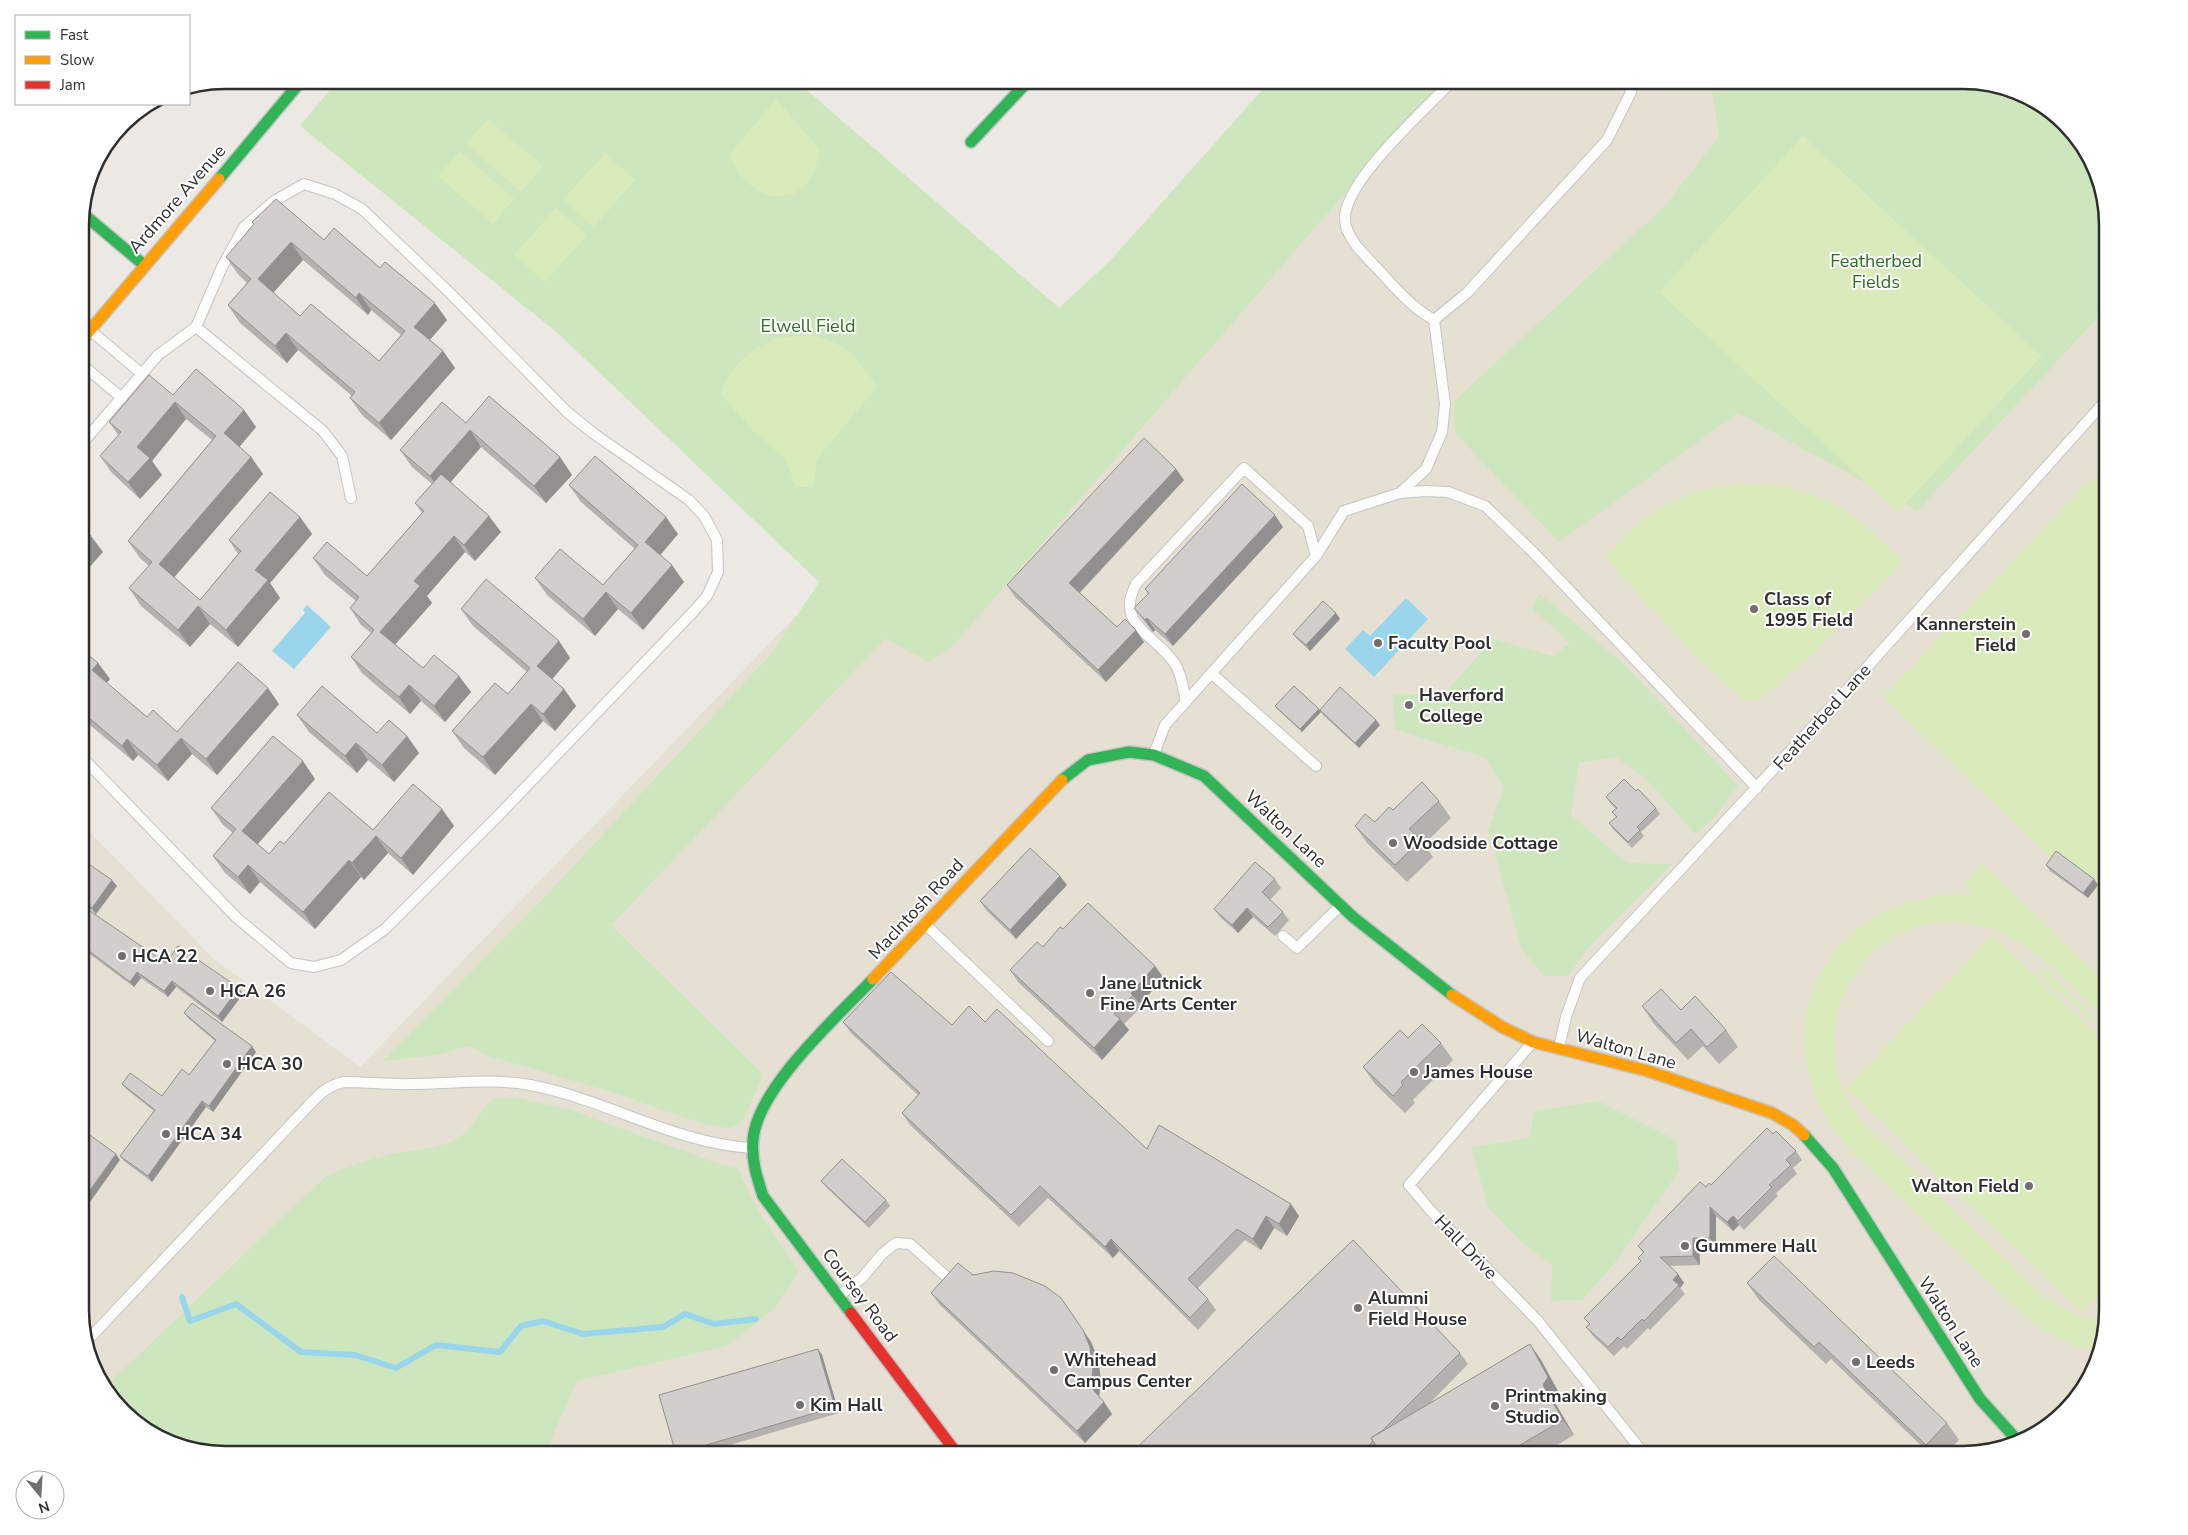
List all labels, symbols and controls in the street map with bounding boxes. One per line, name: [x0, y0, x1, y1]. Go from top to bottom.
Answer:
legend: [15, 15, 190, 105]
text: Fast: [60, 25, 89, 45]
text: Slow: [60, 50, 95, 70]
text: Jam: [59, 75, 86, 95]
street label: Ardmore Avenue: [123, 139, 231, 259]
park label: Featherbed Fields: [1830, 249, 1922, 294]
park label: Elwell Field: [761, 314, 855, 338]
place label: Class of 1995 Field: [1764, 587, 1853, 632]
marker: Class of 1995 Field: [1748, 603, 1760, 615]
place label: Kannerstein Field: [1916, 612, 2016, 657]
marker: Kannerstein Field: [2020, 628, 2032, 640]
place label: Faculty Pool: [1388, 631, 1491, 655]
marker: Faculty Pool: [1372, 637, 1384, 649]
street label: Featherbed Lane: [1768, 659, 1876, 775]
place label: Haverford College: [1419, 683, 1504, 728]
marker: Haverford College: [1403, 699, 1415, 711]
street label: Walton Lane: [1240, 785, 1332, 873]
place label: Woodside Cottage: [1403, 831, 1558, 855]
marker: Woodside Cottage: [1387, 837, 1399, 849]
street label: MacIntosh Road: [863, 853, 969, 965]
place label: HCA 22: [132, 944, 198, 968]
marker: HCA 22: [116, 950, 128, 962]
place label: Jane Lutnick Fine Arts Center: [1099, 971, 1237, 1016]
place label: HCA 26: [220, 979, 286, 1003]
marker: HCA 26: [204, 985, 216, 997]
marker: Jane Lutnick Fine Arts Center: [1084, 987, 1096, 999]
street label: Walton Lane: [1573, 1023, 1679, 1075]
place label: HCA 30: [237, 1052, 303, 1076]
marker: HCA 30: [221, 1058, 233, 1070]
place label: James House: [1423, 1060, 1533, 1084]
marker: James House: [1408, 1066, 1420, 1078]
place label: HCA 34: [176, 1122, 242, 1146]
marker: HCA 34: [160, 1128, 172, 1140]
place label: Walton Field: [1911, 1174, 2019, 1198]
marker: Walton Field: [2023, 1180, 2035, 1192]
street label: Hall Drive: [1429, 1209, 1503, 1285]
place label: Gummere Hall: [1695, 1234, 1817, 1258]
marker: Gummere Hall: [1679, 1240, 1691, 1252]
street label: Coursey Road: [817, 1243, 903, 1347]
street label: Walton Lane: [1913, 1272, 1989, 1372]
place label: Alumni Field House: [1368, 1286, 1467, 1331]
marker: Alumni Field House: [1352, 1302, 1364, 1314]
place label: Whitehead Campus Center: [1064, 1348, 1192, 1393]
place label: Leeds: [1866, 1350, 1915, 1374]
marker: Leeds: [1850, 1356, 1862, 1368]
marker: Whitehead Campus Center: [1048, 1364, 1060, 1376]
place label: Printmaking Studio: [1505, 1384, 1607, 1429]
place label: Kim Hall: [810, 1393, 883, 1417]
marker: Kim Hall: [794, 1399, 806, 1411]
marker: Printmaking Studio: [1489, 1400, 1501, 1412]
north arrow: [15, 1470, 65, 1520]
text: N: [36, 1496, 52, 1518]

